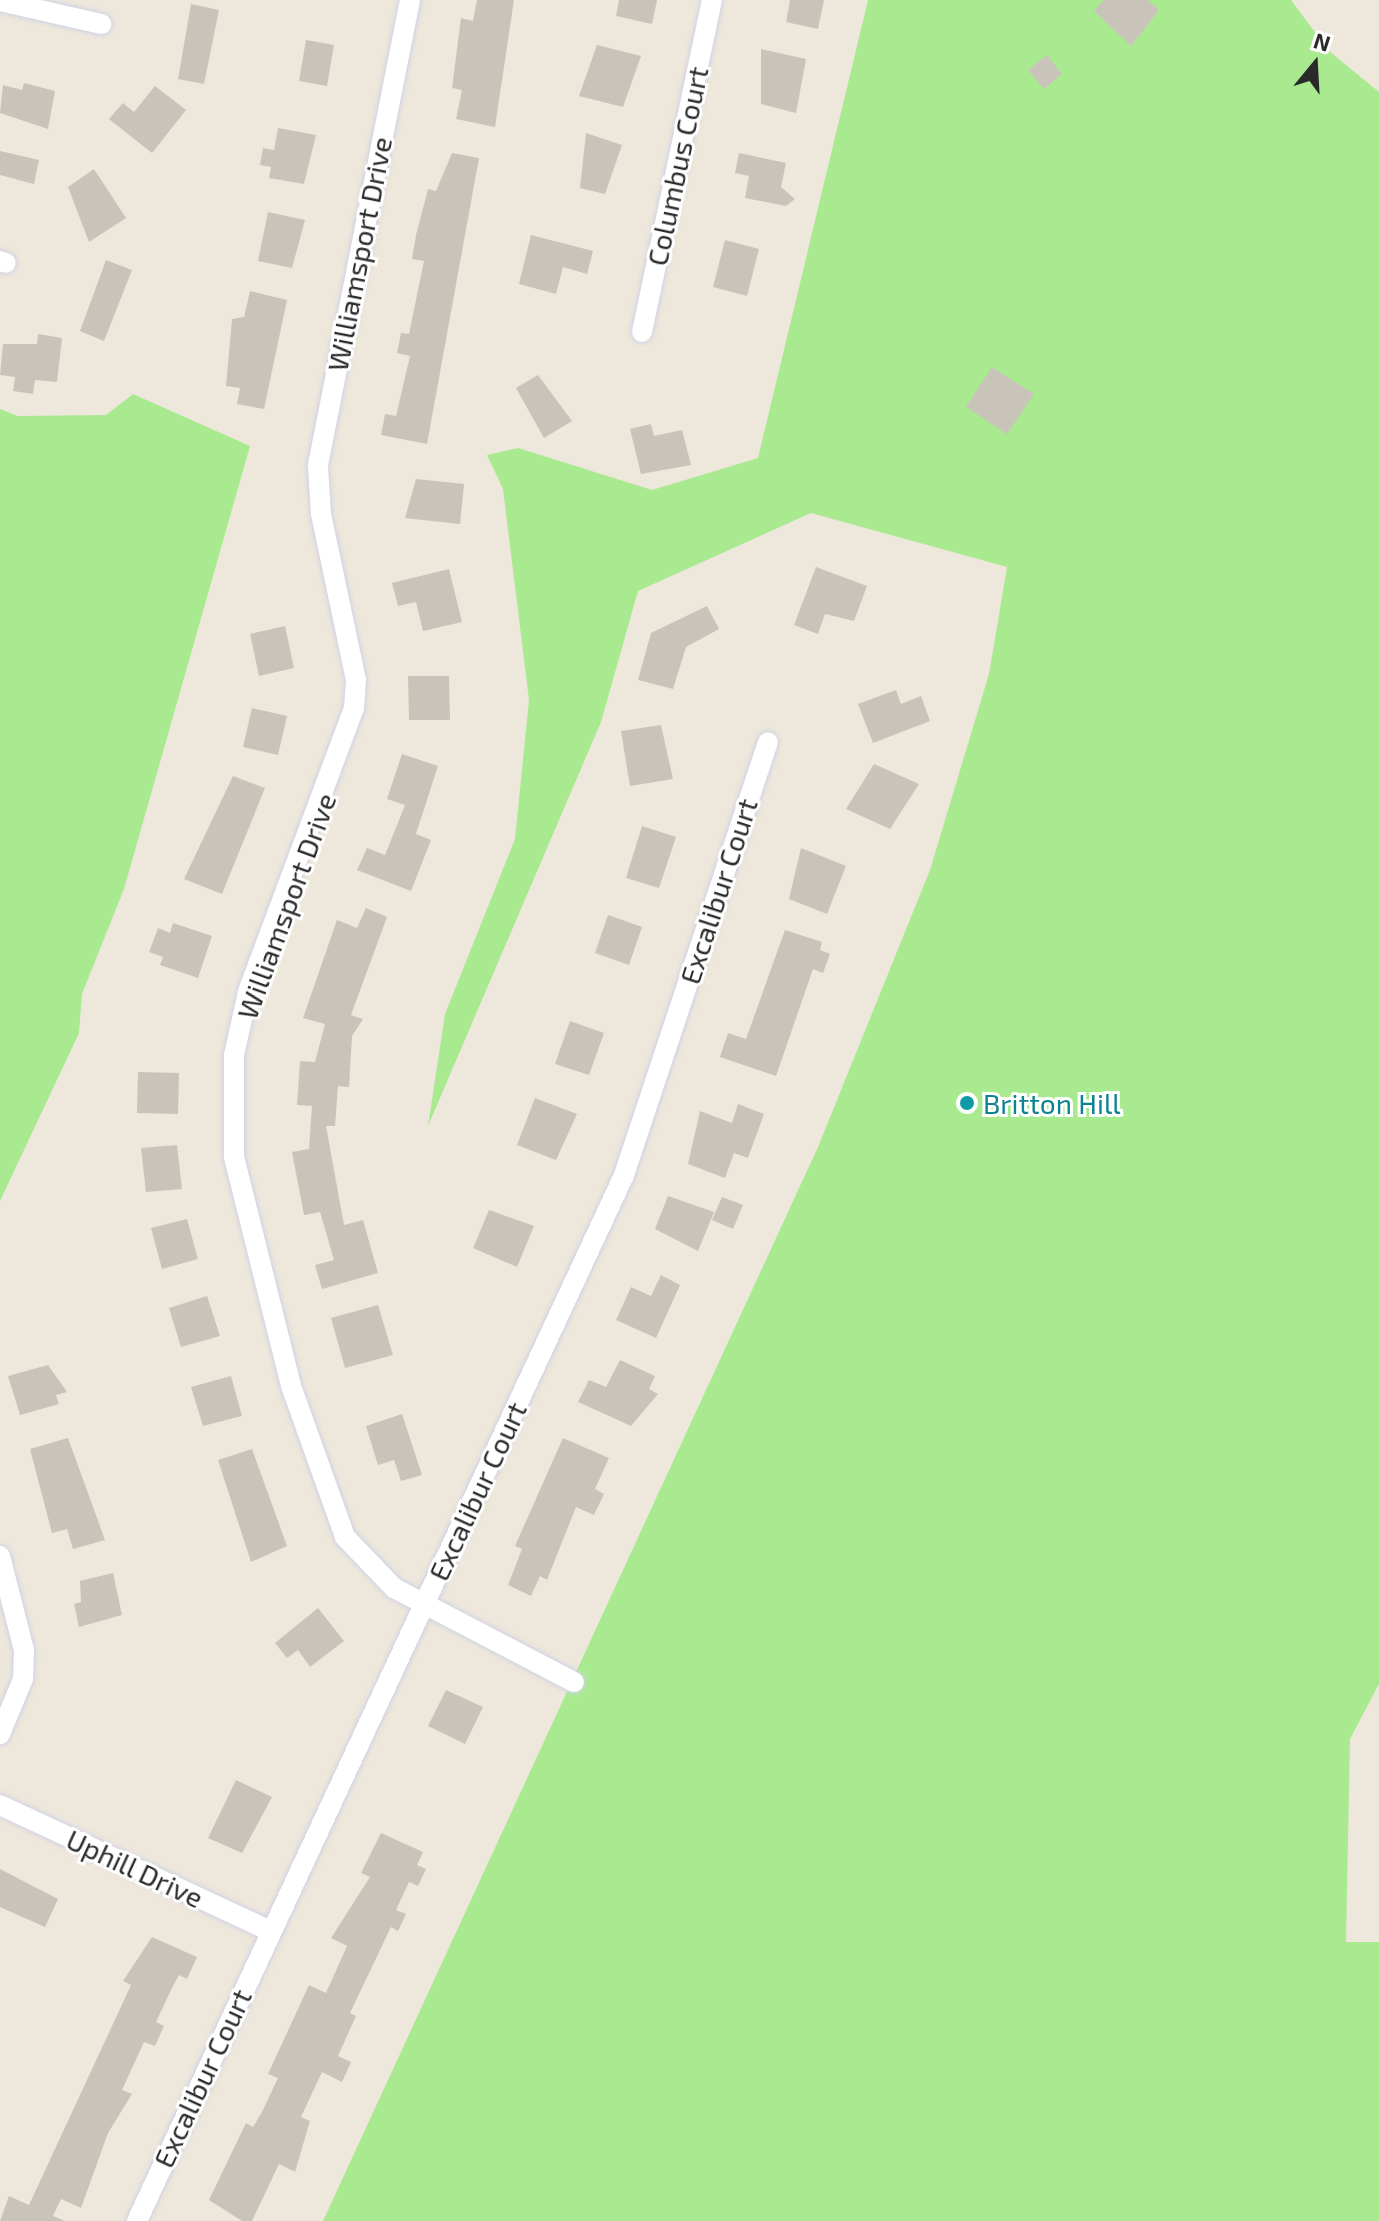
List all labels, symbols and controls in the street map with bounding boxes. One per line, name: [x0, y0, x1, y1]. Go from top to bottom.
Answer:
north arrow: [1275, 24, 1355, 104]
text: N: [1311, 26, 1334, 56]
street label: Columbus Court: [639, 63, 715, 269]
street label: Williamsport Drive: [320, 134, 398, 374]
street label: Williamsport Drive: [230, 788, 342, 1024]
street label: Excalibur Court: [672, 794, 764, 988]
place label: Britton Hill: [983, 1086, 1121, 1120]
marker: Britton Hill: [958, 1094, 976, 1112]
street label: Excalibur Court: [421, 1396, 533, 1586]
street label: Uphill Drive: [61, 1822, 209, 1914]
street label: Excalibur Court: [146, 1983, 258, 2173]

